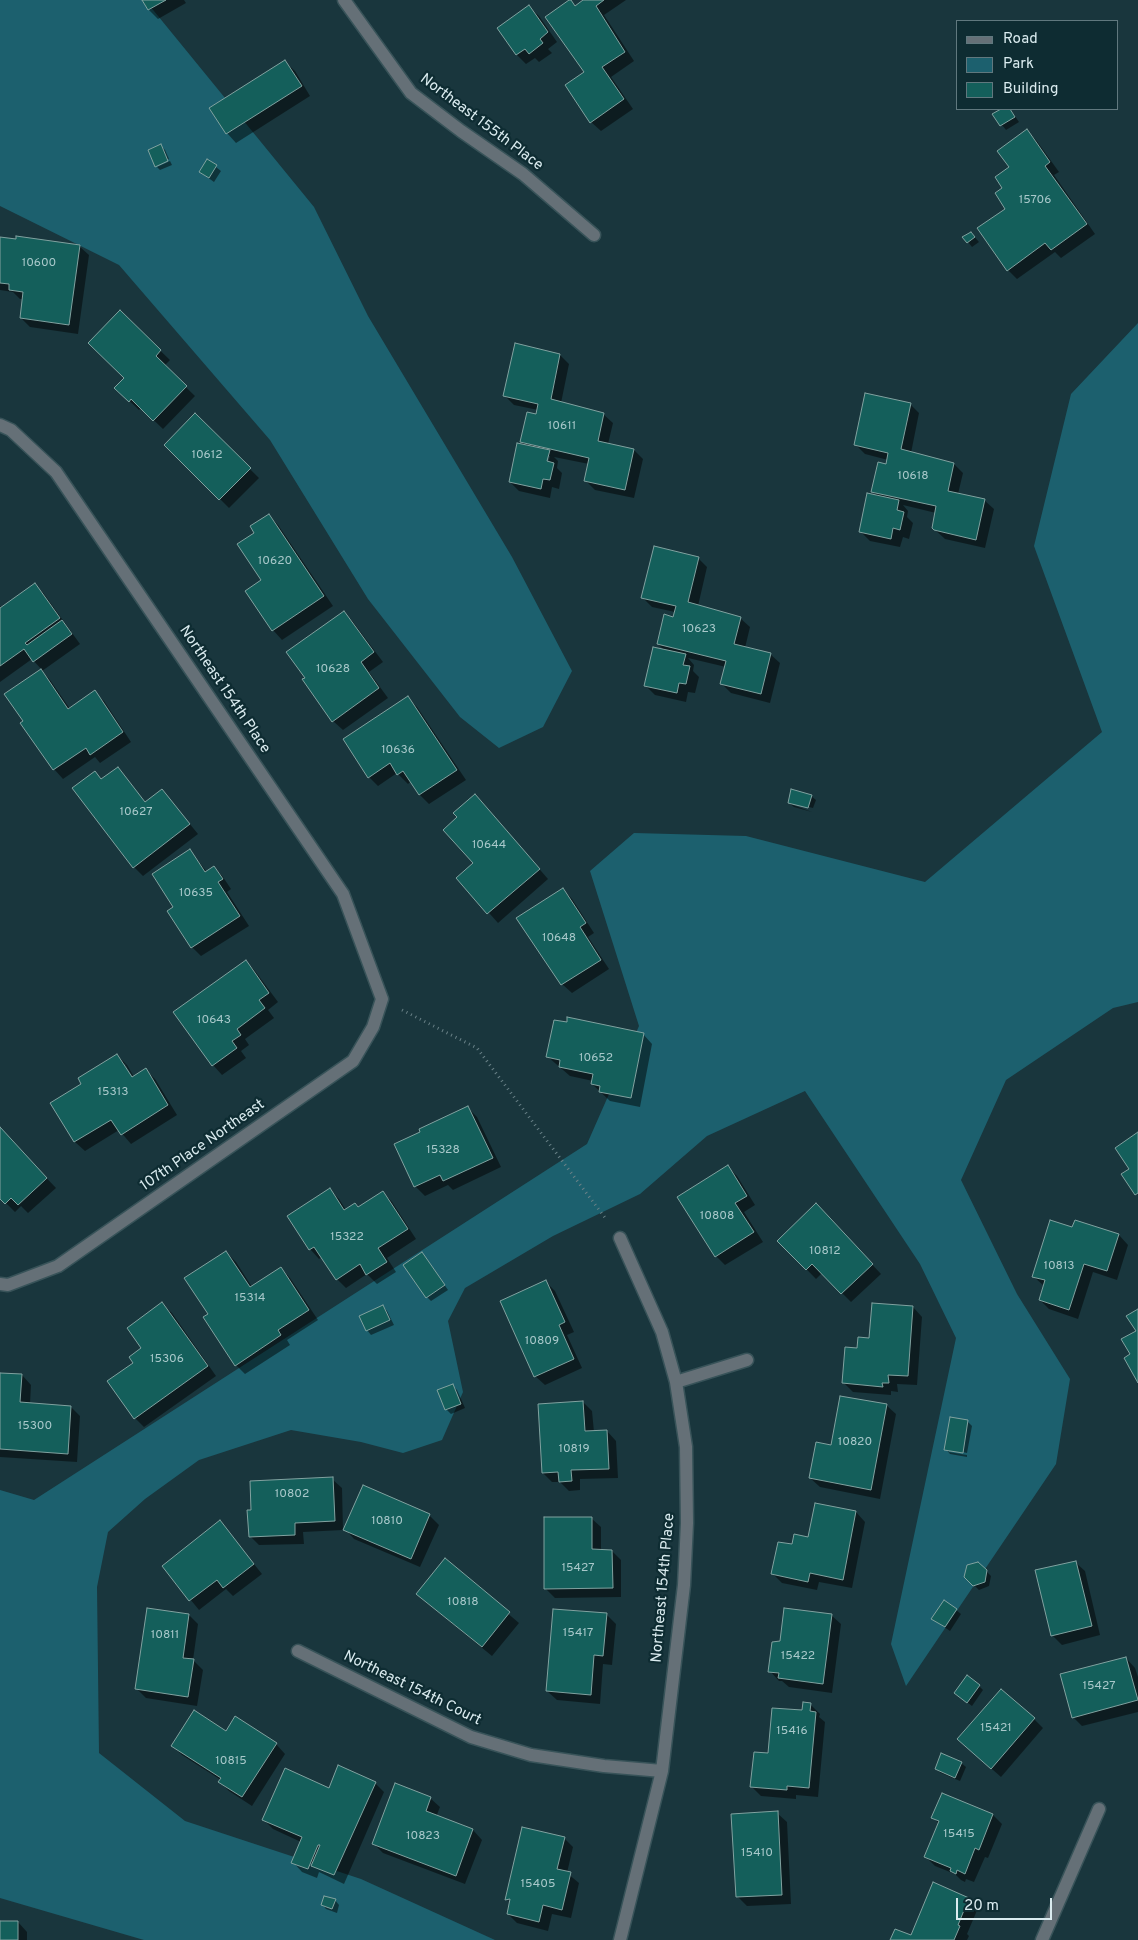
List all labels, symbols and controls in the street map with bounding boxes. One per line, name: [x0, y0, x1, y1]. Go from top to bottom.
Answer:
legend: [956, 20, 1118, 110]
text: Road: [1003, 30, 1038, 49]
text: Park: [1003, 55, 1034, 74]
street label: Northeast 155th Place: [416, 71, 546, 175]
text: Building: [1003, 80, 1058, 99]
house number: 15706: [1019, 194, 1051, 208]
house number: 10600: [22, 257, 56, 271]
house number: 10611: [548, 420, 576, 434]
house number: 10612: [191, 449, 223, 463]
house number: 10618: [897, 470, 929, 484]
house number: 10620: [258, 555, 292, 569]
street label: Northeast 154th Place: [175, 623, 273, 757]
house number: 10623: [682, 623, 716, 637]
house number: 10628: [316, 663, 350, 677]
house number: 10636: [381, 744, 415, 758]
house number: 10627: [120, 806, 152, 820]
house number: 10644: [472, 839, 506, 853]
house number: 10635: [179, 887, 213, 901]
house number: 10648: [542, 932, 576, 946]
house number: 10643: [197, 1014, 231, 1028]
house number: 10652: [579, 1052, 613, 1066]
house number: 15313: [98, 1086, 128, 1100]
street label: 107th Place Northeast: [137, 1096, 269, 1196]
house number: 15328: [426, 1144, 460, 1158]
house number: 10808: [700, 1210, 734, 1224]
house number: 15322: [330, 1231, 364, 1245]
house number: 10812: [809, 1245, 841, 1259]
house number: 10813: [1043, 1260, 1075, 1274]
house number: 15314: [235, 1292, 265, 1306]
house number: 10809: [525, 1335, 559, 1349]
house number: 15306: [150, 1353, 184, 1367]
house number: 15300: [18, 1420, 52, 1434]
house number: 10820: [838, 1436, 872, 1450]
house number: 10819: [558, 1443, 590, 1457]
house number: 10802: [275, 1488, 309, 1502]
street label: Northeast 154th Place: [648, 1512, 680, 1664]
house number: 10810: [371, 1515, 403, 1529]
house number: 15427: [561, 1562, 595, 1576]
house number: 10818: [447, 1596, 479, 1610]
house number: 15417: [563, 1627, 593, 1641]
house number: 10811: [151, 1629, 179, 1643]
street label: Northeast 154th Court: [340, 1648, 484, 1730]
house number: 15422: [781, 1650, 815, 1664]
house number: 15427: [1082, 1680, 1116, 1694]
house number: 15421: [980, 1722, 1012, 1736]
house number: 15416: [776, 1725, 808, 1739]
house number: 10815: [215, 1755, 247, 1769]
house number: 15415: [943, 1828, 975, 1842]
house number: 10823: [406, 1830, 440, 1844]
house number: 15410: [741, 1847, 773, 1861]
house number: 15405: [521, 1878, 555, 1892]
scale bar: [958, 1888, 1054, 1920]
text: 20 m: [964, 1897, 999, 1916]

